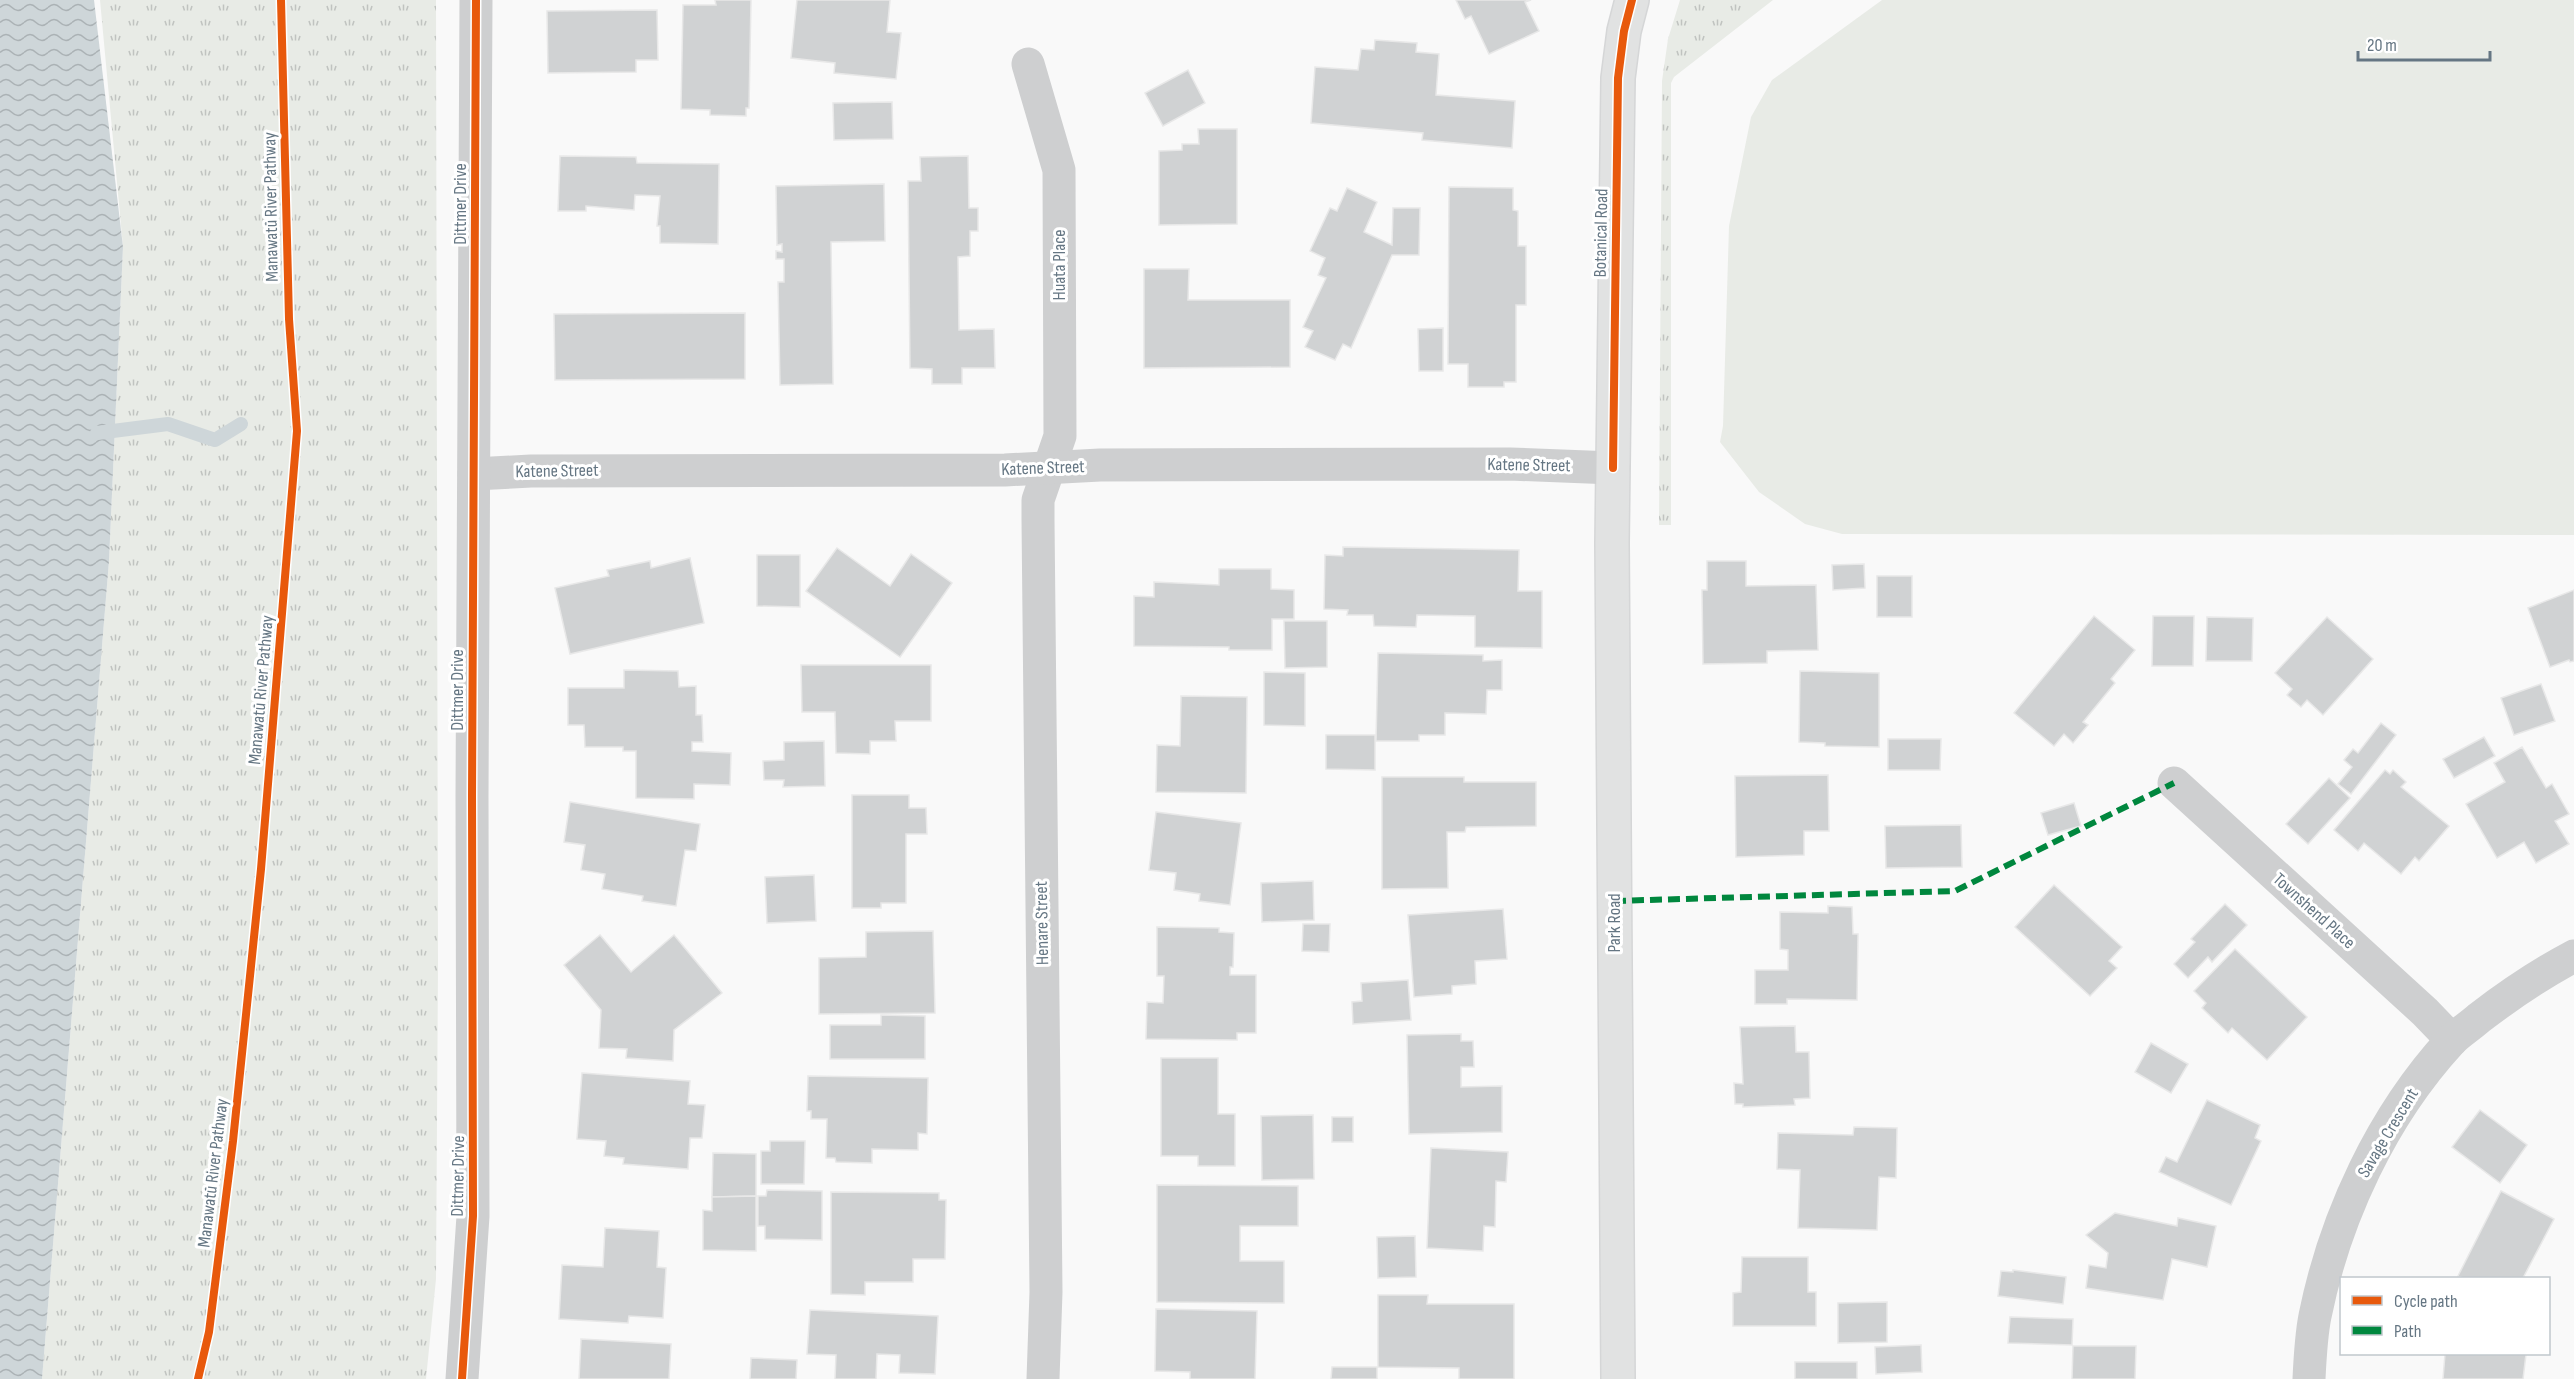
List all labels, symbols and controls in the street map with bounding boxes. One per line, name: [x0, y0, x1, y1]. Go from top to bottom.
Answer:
scale bar: [2358, 24, 2490, 62]
text: 20 m: [2367, 35, 2397, 56]
street label: Manawatū River Pathway: [259, 132, 283, 282]
street label: Dittmer Drive: [450, 163, 471, 245]
street label: Botanical Road: [1590, 188, 1612, 278]
street label: Huata Place: [1049, 229, 1070, 301]
street label: Katene Street: [1487, 454, 1571, 476]
street label: Katene Street: [1001, 456, 1086, 480]
street label: Katene Street: [515, 460, 599, 482]
street label: Manawatū River Pathway: [244, 614, 278, 765]
street label: Dittmer Drive: [447, 649, 468, 731]
street label: Townshend Place: [2269, 869, 2359, 953]
street label: Henare Street: [1031, 880, 1053, 965]
street label: Park Road: [1604, 893, 1625, 953]
street label: Savage Crescent: [2353, 1084, 2423, 1181]
street label: Manawatū River Pathway: [193, 1097, 233, 1249]
street label: Dittmer Drive: [447, 1135, 469, 1217]
legend: [2340, 1277, 2550, 1355]
text: Cycle path: [2394, 1291, 2458, 1312]
text: Path: [2394, 1321, 2422, 1342]

